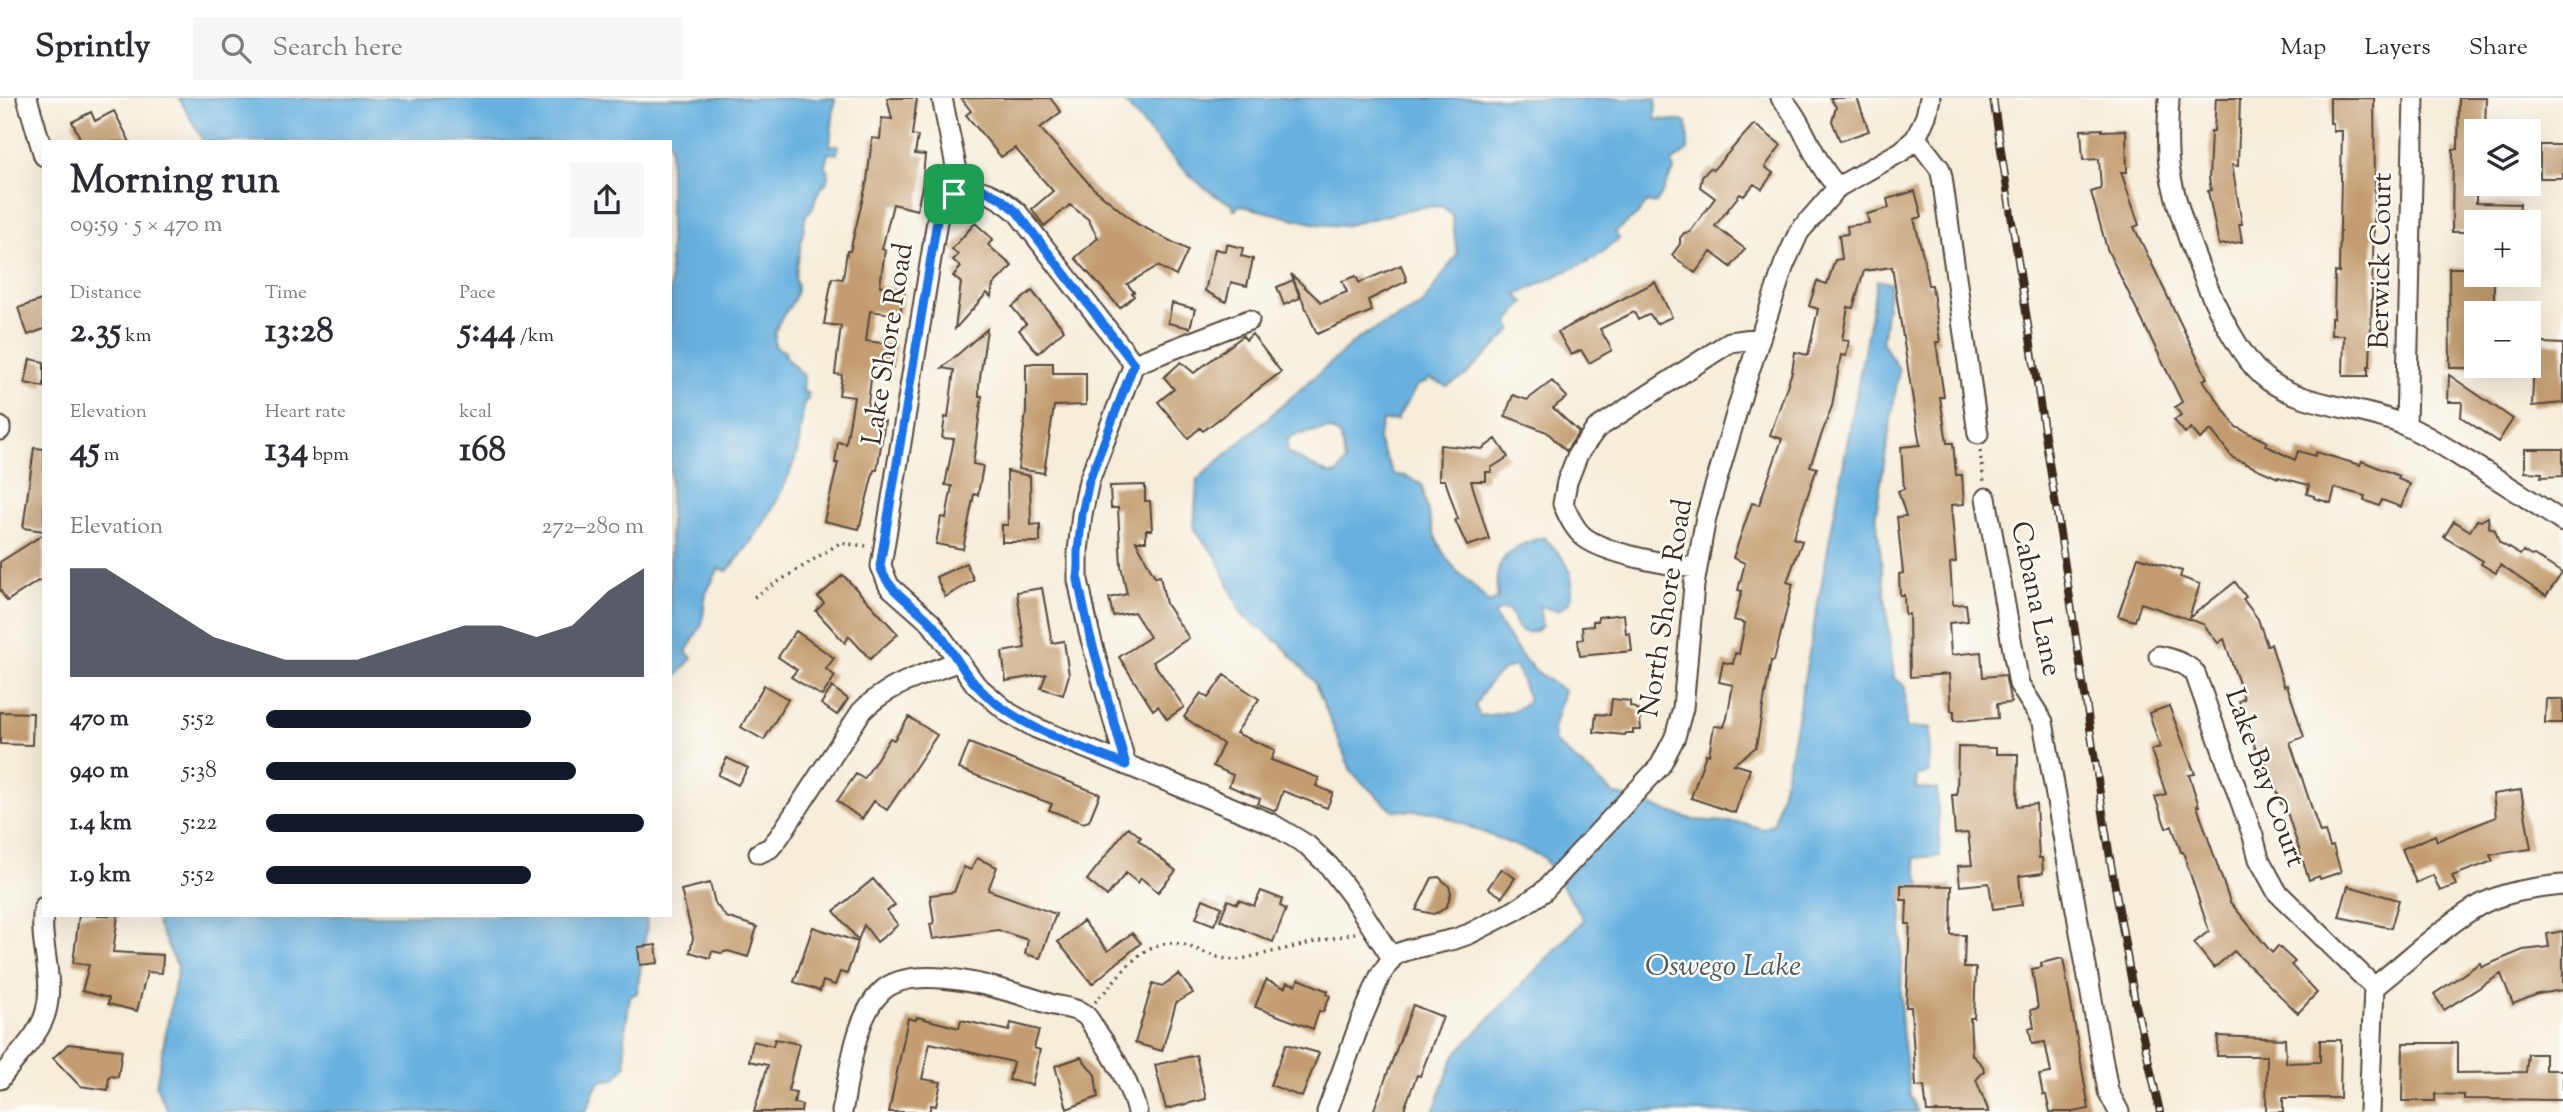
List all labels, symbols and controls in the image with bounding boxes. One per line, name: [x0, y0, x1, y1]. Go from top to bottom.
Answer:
search box: [193, 17, 683, 80]
text: Sprintly: [35, 24, 151, 72]
icon: search: [217, 29, 255, 67]
text: Search here: [273, 30, 403, 67]
text: Map: [2280, 31, 2326, 65]
text: Layers: [2364, 31, 2431, 65]
text: Share: [2469, 31, 2528, 65]
map controls: [2464, 119, 2541, 378]
button: layers: [2464, 119, 2541, 196]
text: Morning run: [70, 156, 280, 210]
button: share: [570, 163, 644, 237]
pin: [924, 164, 984, 224]
street label: Berwick Court: [2360, 172, 2404, 350]
icon: arrive: [935, 175, 973, 213]
text: 09:59 · 5 × 470 m: [70, 209, 223, 242]
button: +: [2464, 210, 2541, 287]
street label: Lake Shore Road: [853, 240, 925, 448]
text: Distance: [70, 280, 142, 307]
text: Time: [265, 280, 307, 307]
text: Pace: [459, 280, 496, 307]
button: −: [2464, 301, 2541, 378]
text: 2.35: [70, 307, 121, 358]
text: 13:28: [265, 307, 334, 358]
text: 5:44: [459, 307, 516, 358]
text: km: [121, 323, 151, 350]
text: /km: [516, 323, 554, 350]
text: Elevation: [70, 399, 147, 426]
text: Heart rate: [265, 399, 346, 426]
text: kcal: [459, 399, 492, 426]
text: 45: [70, 426, 100, 477]
text: 134: [265, 426, 308, 477]
text: 168: [459, 426, 506, 477]
text: m: [100, 442, 119, 469]
text: bpm: [308, 442, 349, 469]
street label: North Shore Road: [1630, 496, 1704, 720]
text: Elevation: [70, 511, 163, 544]
text: 272–280 m: [542, 511, 644, 544]
street label: Cabana Lane: [1999, 518, 2071, 680]
street label: Lake Bay Court: [2213, 683, 2315, 873]
text: 470 m: [70, 703, 129, 736]
text: 5:52: [182, 703, 214, 736]
text: 940 m: [70, 755, 129, 788]
text: 5:38: [182, 755, 217, 788]
text: 1.4 km: [70, 807, 132, 840]
text: 5:22: [182, 807, 217, 840]
text: 1.9 km: [70, 859, 131, 892]
text: 5:52: [182, 859, 214, 892]
water label: Oswego Lake: [1645, 946, 1801, 989]

